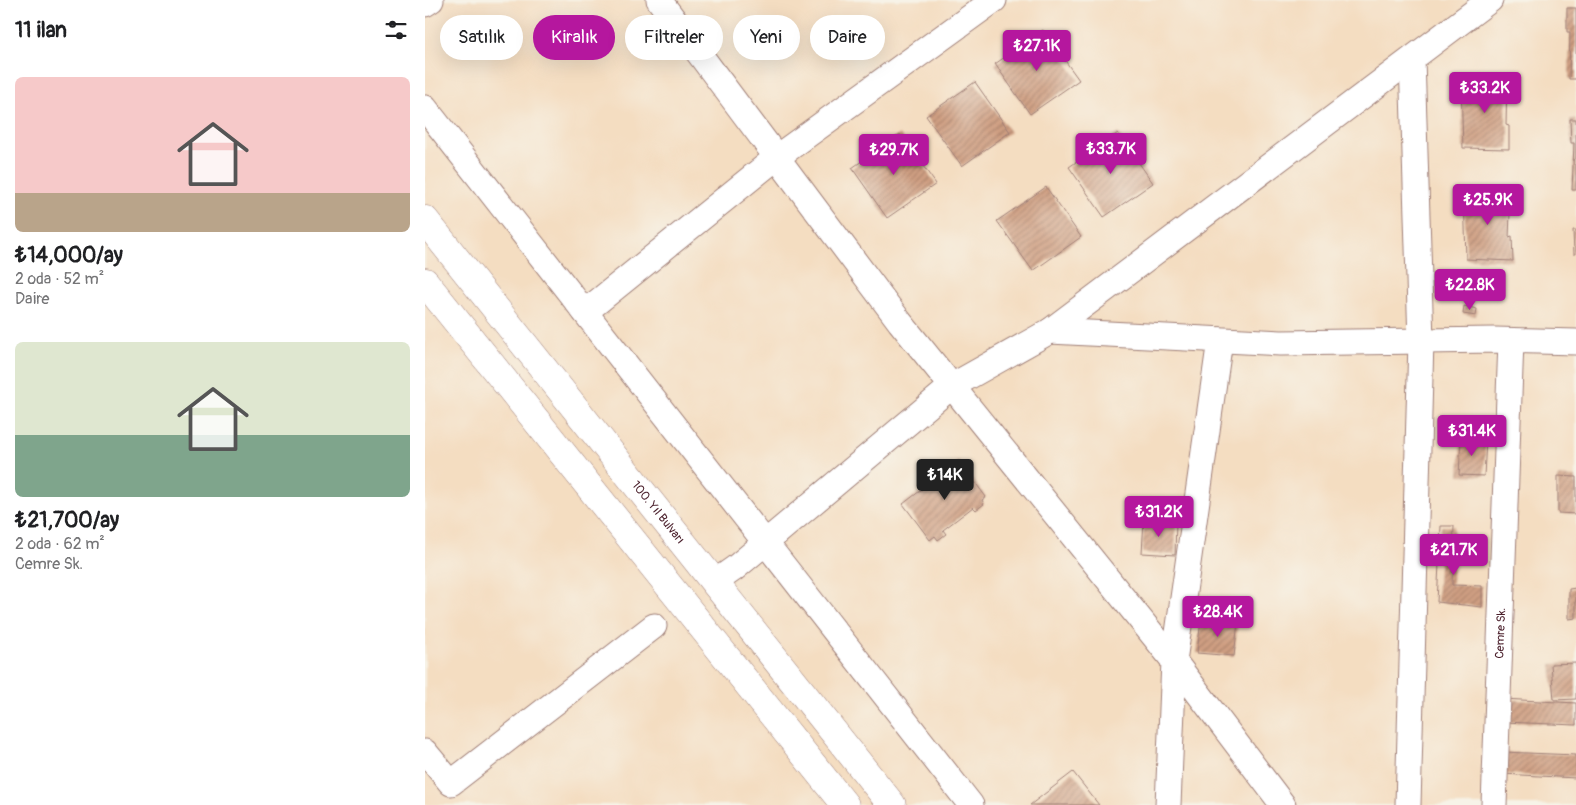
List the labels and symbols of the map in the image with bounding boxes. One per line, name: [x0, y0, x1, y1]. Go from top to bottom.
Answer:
pin: ₺27.1K: [996, 30, 1078, 72]
pin: ₺33.2K: [1444, 72, 1526, 114]
pin: ₺33.7K: [1070, 132, 1152, 175]
pin: ₺29.7K: [853, 134, 935, 176]
pin: ₺25.9K: [1447, 184, 1529, 226]
pin: ₺22.8K: [1429, 268, 1511, 311]
pin: ₺31.4K: [1431, 414, 1513, 457]
pin: ₺14K: [915, 458, 975, 501]
street label: 100. Yıl Bulvarı: [629, 478, 688, 547]
pin: ₺31.2K: [1118, 496, 1200, 538]
pin: ₺21.7K: [1413, 534, 1495, 576]
pin: ₺28.4K: [1177, 596, 1259, 638]
street label: Cemre Sk.: [1492, 607, 1509, 659]

